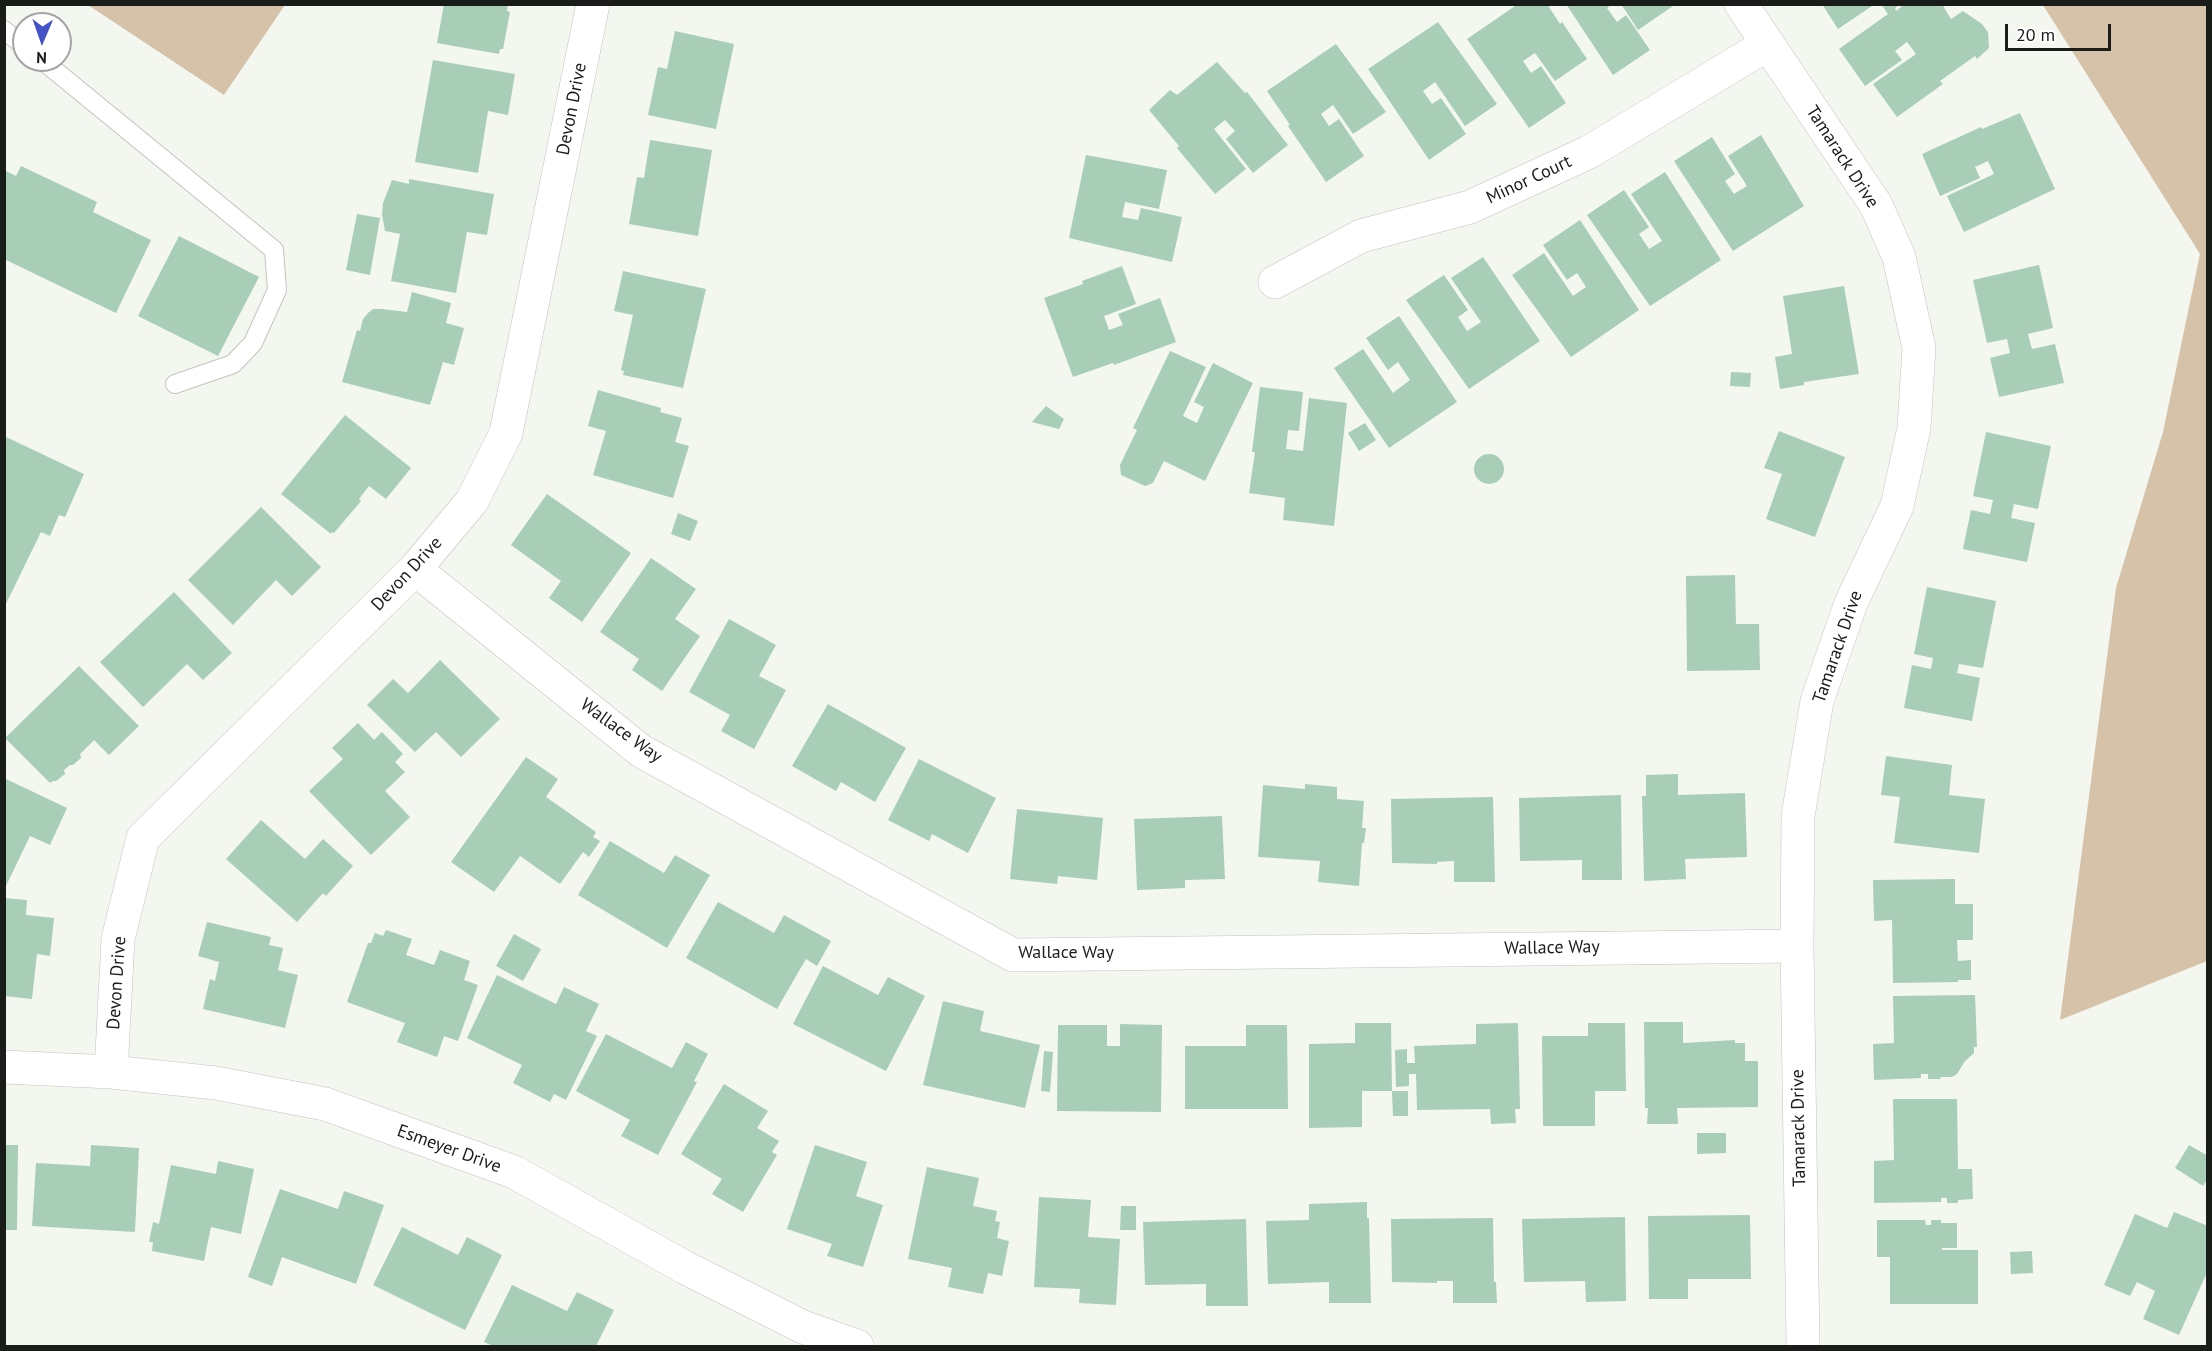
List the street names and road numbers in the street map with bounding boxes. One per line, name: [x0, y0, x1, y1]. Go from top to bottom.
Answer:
street label: Devon Drive: [552, 61, 592, 157]
street label: Tamarack Drive: [1801, 102, 1883, 212]
street label: Minor Court: [1483, 151, 1575, 209]
street label: Devon Drive: [367, 532, 447, 616]
street label: Tamarack Drive: [1809, 588, 1867, 706]
street label: Wallace Way: [576, 694, 666, 768]
street label: Devon Drive: [103, 936, 131, 1030]
street label: Wallace Way: [1504, 936, 1600, 960]
street label: Wallace Way: [1018, 942, 1114, 964]
street label: Tamarack Drive: [1787, 1069, 1811, 1187]
street label: Esmeyer Drive: [394, 1120, 504, 1178]

